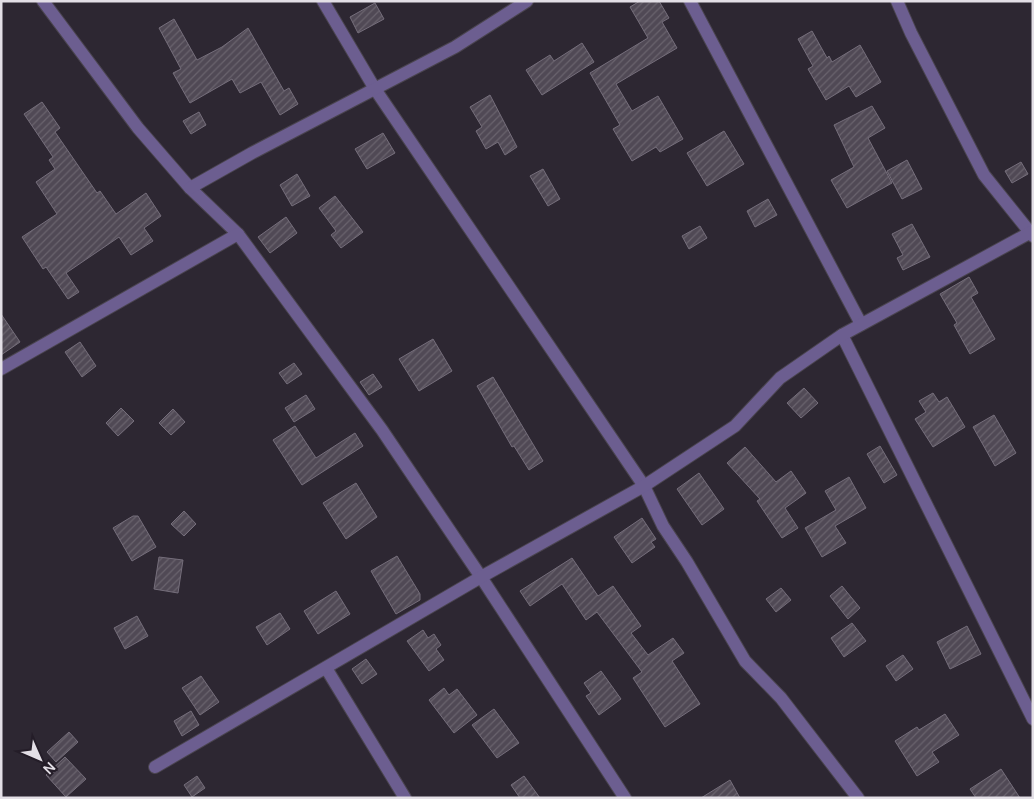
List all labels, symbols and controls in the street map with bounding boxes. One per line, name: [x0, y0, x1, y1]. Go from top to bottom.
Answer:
north arrow: [15, 734, 65, 784]
text: N: [39, 758, 60, 779]

